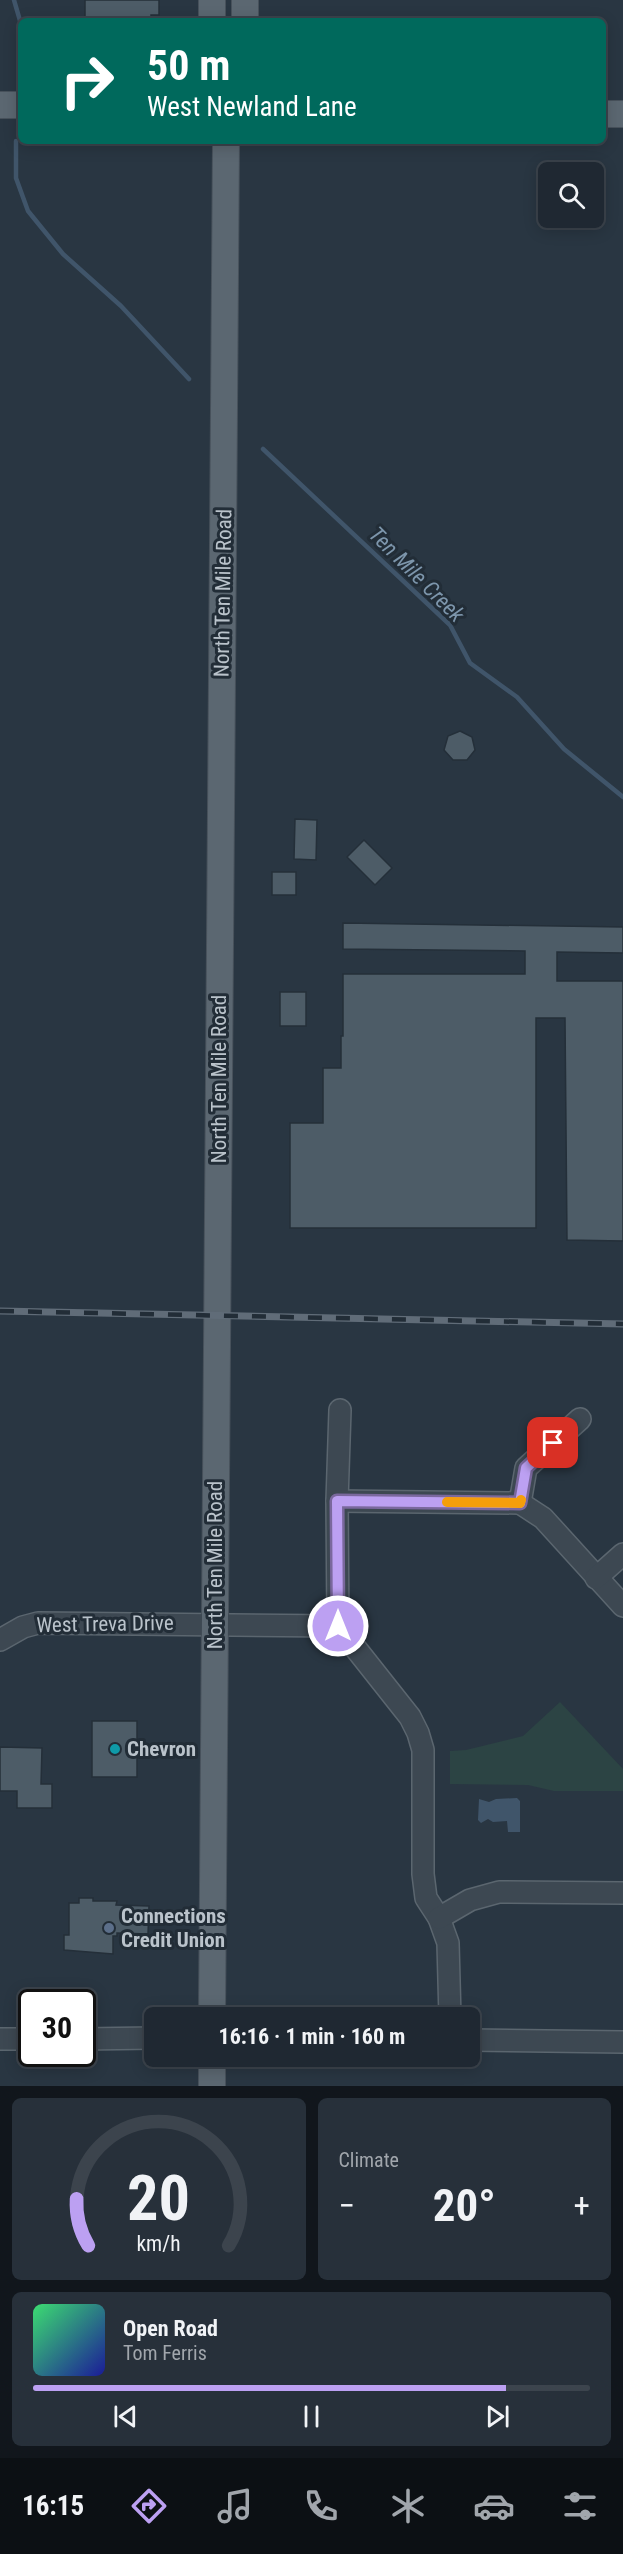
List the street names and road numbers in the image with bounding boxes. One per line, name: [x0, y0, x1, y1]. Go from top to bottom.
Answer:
street label: North Ten Mile Road: [210, 509, 236, 677]
street label: North Ten Mile Road: [207, 995, 231, 1163]
street label: North Ten Mile Road: [203, 1481, 227, 1649]
street label: West Treva Drive: [36, 1611, 174, 1637]

